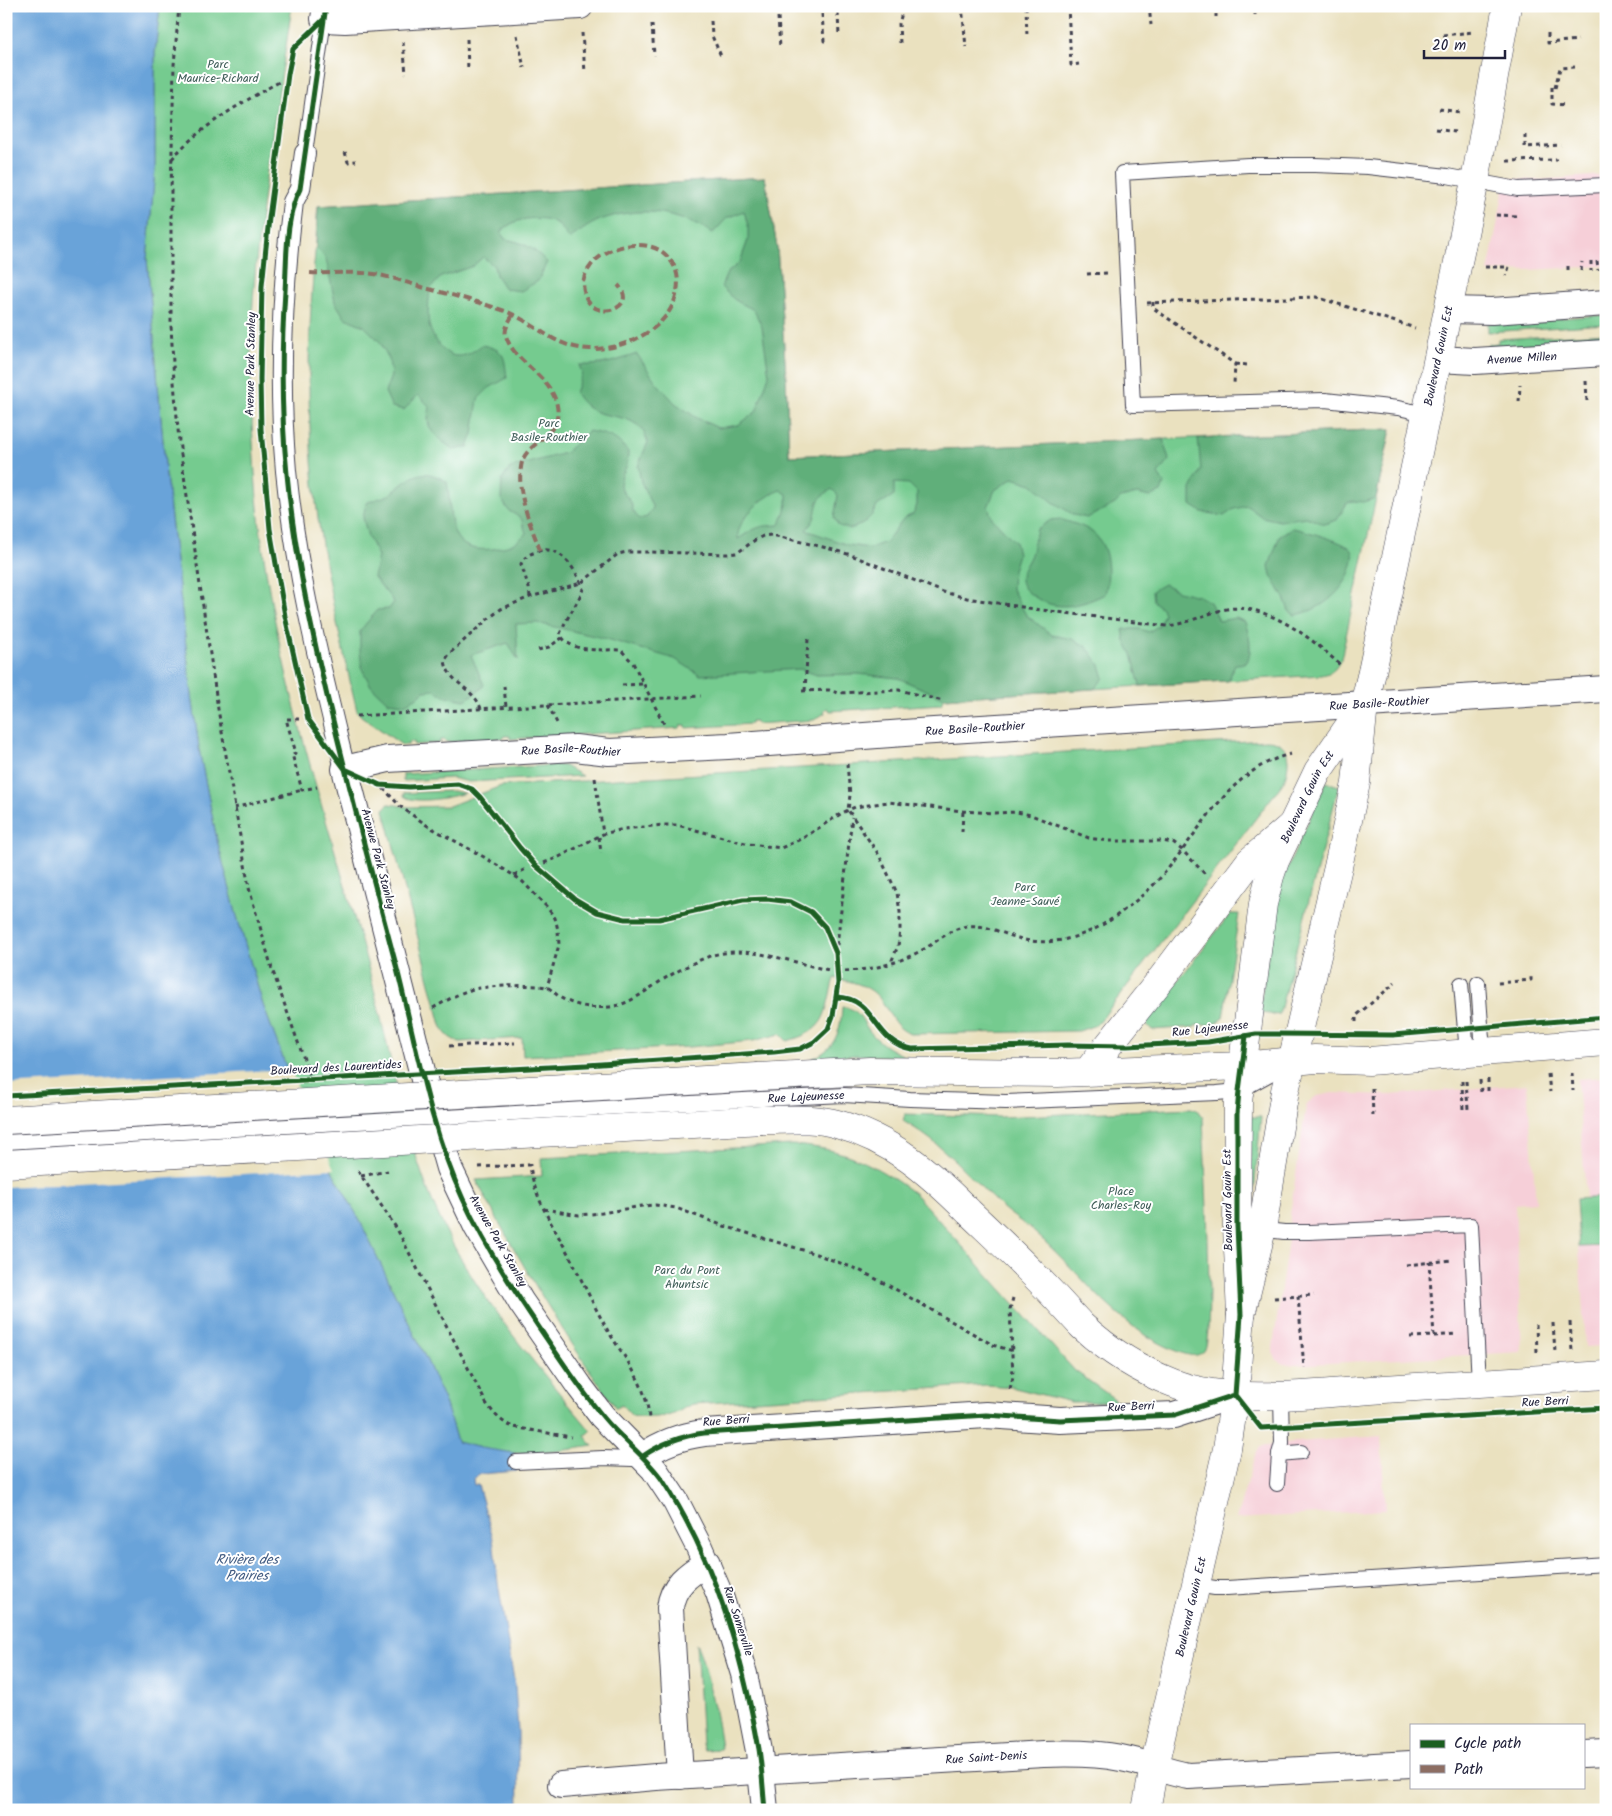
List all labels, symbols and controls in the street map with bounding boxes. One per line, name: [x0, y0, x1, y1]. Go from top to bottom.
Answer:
scale bar: [1424, 28, 1506, 60]
text: 20 m: [1432, 34, 1466, 58]
park label: Parc Maurice-Richard: [177, 55, 260, 88]
street label: Boulevard Gouin Est: [1419, 303, 1458, 408]
street label: Avenue Park Stanley: [241, 312, 261, 416]
street label: Avenue Millen: [1486, 347, 1557, 370]
park label: Parc Basile-Routhier: [511, 414, 588, 447]
street label: Rue Basile-Routhier: [1329, 691, 1430, 716]
street label: Rue Basile-Routhier: [925, 716, 1026, 741]
street label: Rue Basile-Routhier: [521, 738, 622, 762]
street label: Boulevard Gouin Est: [1275, 746, 1339, 846]
street label: Avenue Park Stanley: [355, 806, 401, 912]
park label: Parc Jeanne-Sauvé: [991, 878, 1060, 911]
street label: Rue Lajeunesse: [1171, 1015, 1250, 1042]
street label: Boulevard des Laurentides: [270, 1055, 402, 1081]
street label: Rue Lajeunesse: [767, 1085, 845, 1108]
street label: Boulevard Gouin Est: [1218, 1148, 1238, 1251]
park label: Place Charles-Roy: [1091, 1182, 1151, 1215]
street label: Avenue Park Stanley: [464, 1191, 532, 1291]
park label: Parc du Pont Ahuntsic: [654, 1261, 720, 1294]
street label: Rue Berri: [1521, 1391, 1570, 1413]
street label: Rue Berri: [1107, 1396, 1156, 1418]
street label: Rue Berri: [702, 1410, 751, 1432]
water label: Rivière des Prairies: [216, 1549, 280, 1587]
street label: Boulevard Gouin Est: [1170, 1555, 1212, 1659]
street label: Rue Somerville: [718, 1583, 758, 1659]
legend: [1410, 1724, 1584, 1788]
text: Cycle path: [1454, 1732, 1521, 1756]
street label: Rue Saint-Denis: [945, 1745, 1028, 1769]
text: Path: [1454, 1758, 1483, 1782]

